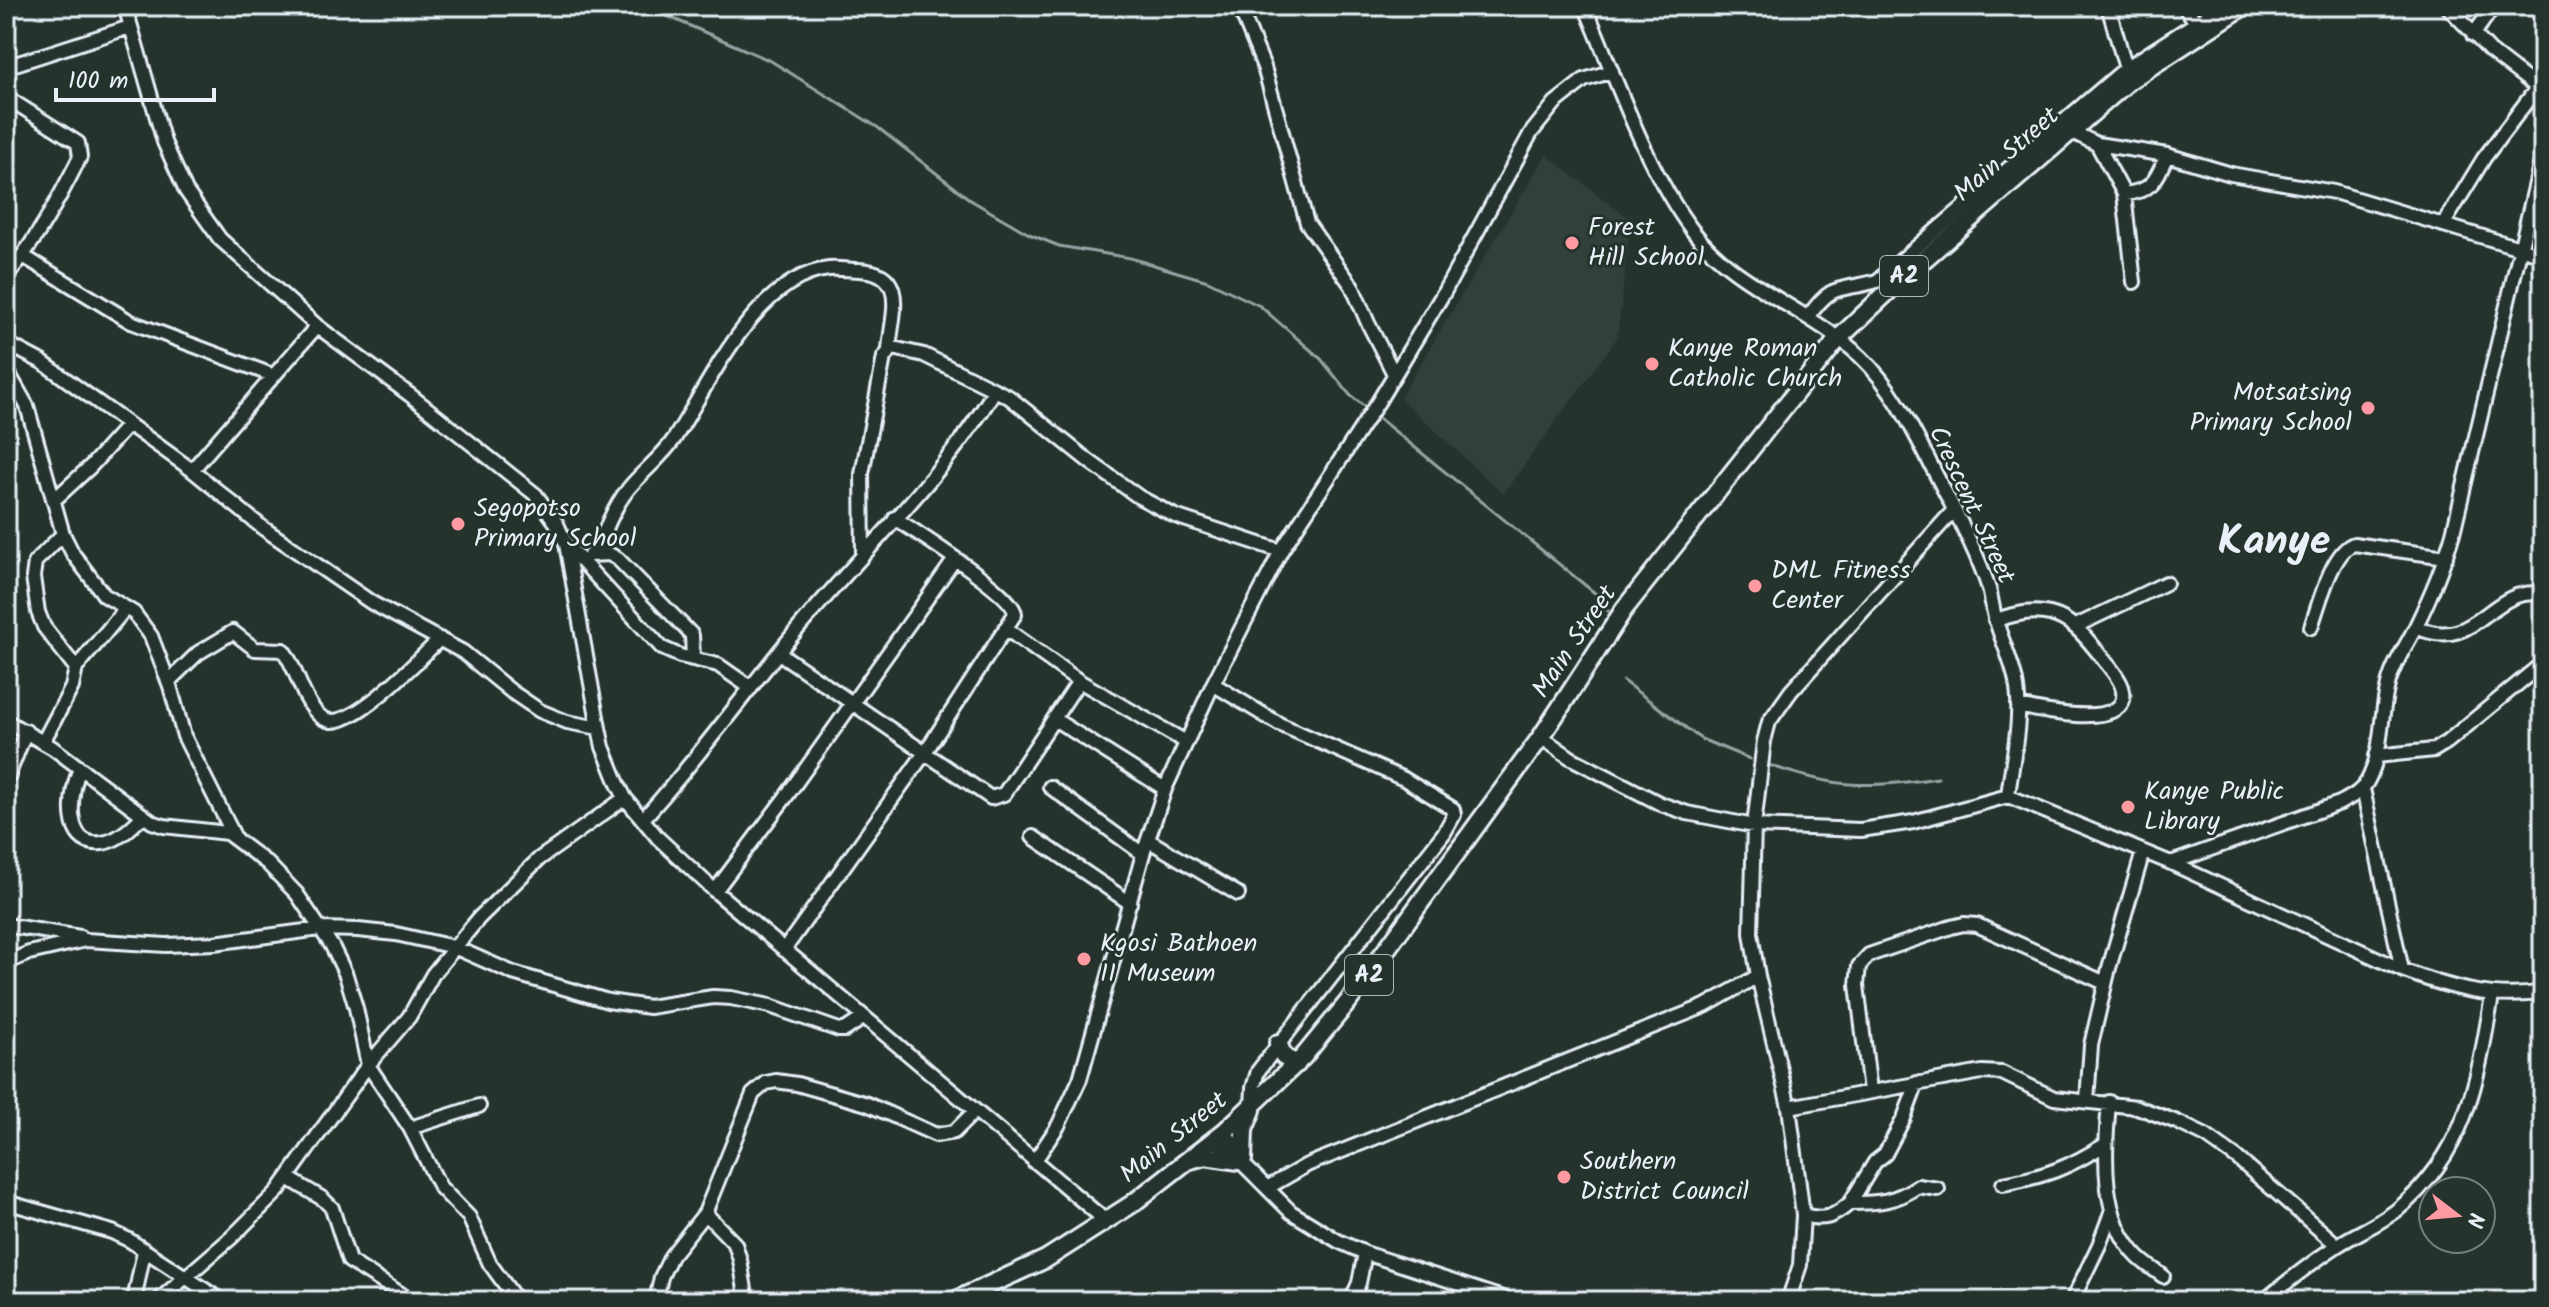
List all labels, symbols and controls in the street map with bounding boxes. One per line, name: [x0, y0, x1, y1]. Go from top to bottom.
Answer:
scale bar: [56, 52, 214, 102]
text: 100 m: [68, 62, 128, 101]
street label: Main Street: [1944, 96, 2070, 213]
place label: Forest Hill School: [1588, 207, 1704, 279]
marker: Forest Hill School: [1563, 234, 1581, 252]
road number: A2: [1880, 256, 1928, 296]
place label: Kanye Roman Catholic Church: [1668, 328, 1842, 400]
marker: Kanye Roman Catholic Church: [1643, 355, 1661, 373]
place label: Motsatsing Primary School: [2190, 372, 2352, 444]
marker: Motsatsing Primary School: [2359, 399, 2377, 417]
street label: Crescent Street: [1916, 419, 2026, 592]
place label: Segopotso Primary School: [474, 488, 636, 560]
district label: Kanye: [2218, 509, 2330, 576]
marker: Segopotso Primary School: [449, 515, 467, 533]
place label: DML Fitness Center: [1771, 550, 1910, 622]
street label: Main Street: [1521, 576, 1629, 707]
marker: DML Fitness Center: [1746, 577, 1764, 595]
place label: Kanye Public Library: [2144, 771, 2284, 843]
marker: Kanye Public Library: [2119, 798, 2137, 816]
place label: Kgosi Bathoen II Museum: [1100, 923, 1257, 995]
marker: Kgosi Bathoen II Museum: [1075, 950, 1093, 968]
road number: A2: [1345, 955, 1393, 995]
street label: Main Street: [1111, 1080, 1238, 1195]
place label: Southern District Council: [1580, 1141, 1749, 1213]
marker: Southern District Council: [1555, 1168, 1573, 1186]
north arrow: [2417, 1175, 2497, 1255]
text: N: [2455, 1208, 2493, 1231]

